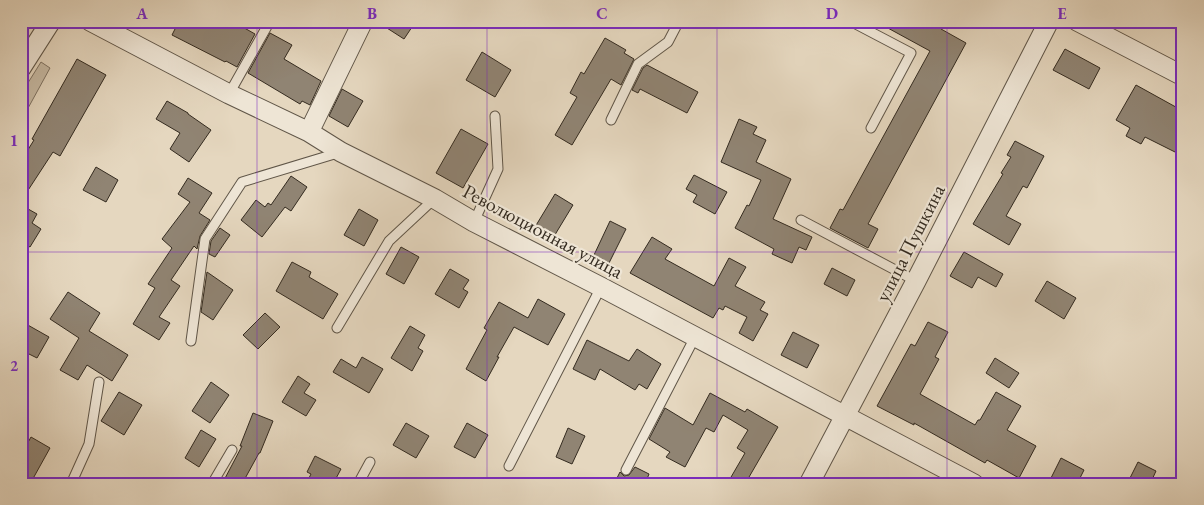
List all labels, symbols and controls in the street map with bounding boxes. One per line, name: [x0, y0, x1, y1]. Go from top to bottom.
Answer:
text: A: [135, 3, 148, 24]
text: B: [367, 3, 377, 24]
text: C: [596, 3, 608, 24]
text: D: [826, 3, 838, 24]
text: E: [1057, 3, 1067, 24]
text: 1: [10, 130, 18, 151]
street label: Революционная улица: [458, 178, 628, 284]
street label: улица Пушкина: [869, 180, 951, 306]
text: 2: [10, 355, 19, 376]

